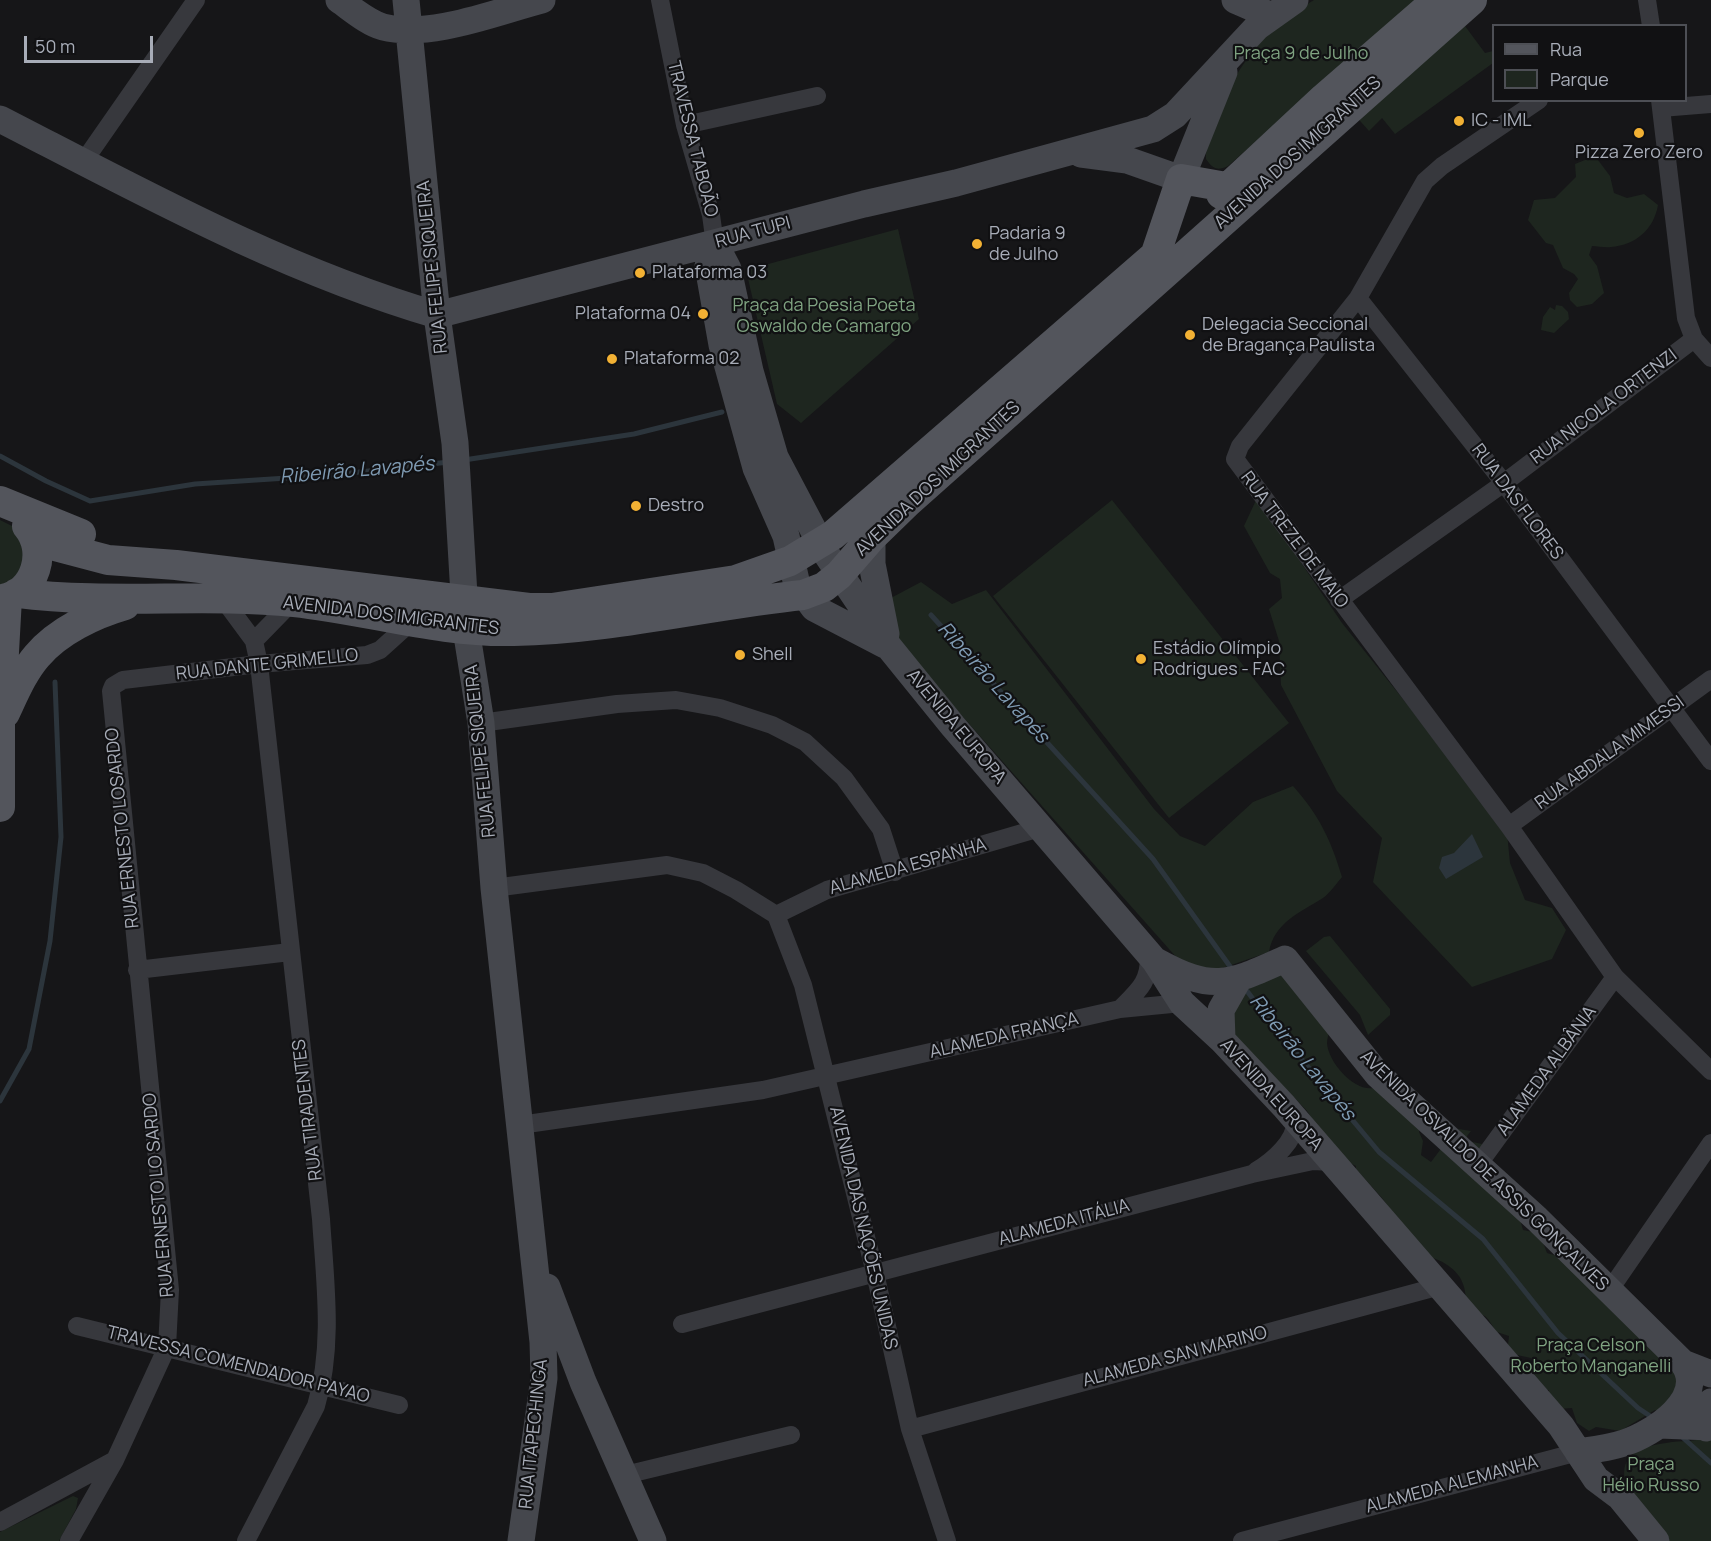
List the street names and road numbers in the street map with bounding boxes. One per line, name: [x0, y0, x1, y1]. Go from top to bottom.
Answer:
street label: TRAVESSA TABOÃO: [662, 59, 722, 219]
street label: AVENIDA DOS IMIGRANTES: [1210, 72, 1386, 234]
street label: RUA FELIPE SIQUEIRA: [413, 179, 453, 355]
street label: RUA TUPI: [713, 213, 793, 253]
street label: RUA NICOLA ORTENZI: [1526, 345, 1682, 469]
street label: AVENIDA DOS IMIGRANTES: [851, 397, 1025, 561]
street label: RUA DAS FLORES: [1467, 440, 1567, 564]
street label: RUA TREZE DE MAIO: [1236, 467, 1352, 613]
street label: AVENIDA DOS IMIGRANTES: [282, 592, 500, 640]
street label: RUA DANTE GRIMELLO: [175, 645, 359, 685]
street label: RUA FELIPE SIQUEIRA: [461, 663, 501, 839]
street label: AVENIDA EUROPA: [902, 665, 1010, 789]
street label: RUA ABDALA MIMESSI: [1531, 692, 1689, 814]
street label: RUA ERNESTO LOSARDO: [102, 727, 144, 929]
street label: ALAMEDA ESPANHA: [827, 834, 989, 900]
street label: ALAMEDA ALBÂNIA: [1493, 1002, 1601, 1140]
street label: ALAMEDA FRANÇA: [927, 1008, 1081, 1064]
street label: AVENIDA EUROPA: [1215, 1035, 1327, 1155]
street label: RUA TIRADENTES: [289, 1038, 327, 1182]
street label: AVENIDA OSVALDO DE ASSIS GONÇALVES: [1355, 1046, 1613, 1296]
street label: RUA ERNESTO LO SARDO: [139, 1092, 179, 1298]
street label: AVENIDA DAS NAÇÕES UNIDAS: [824, 1104, 902, 1352]
street label: ALAMEDA ITÁLIA: [996, 1195, 1132, 1251]
street label: TRAVESSA COMENDADOR PAYAO: [104, 1322, 372, 1408]
street label: ALAMEDA SAN MARINO: [1080, 1322, 1270, 1392]
street label: RUA ITAPECHINGA: [515, 1358, 553, 1510]
street label: ALAMEDA ALEMANHA: [1363, 1452, 1541, 1518]

